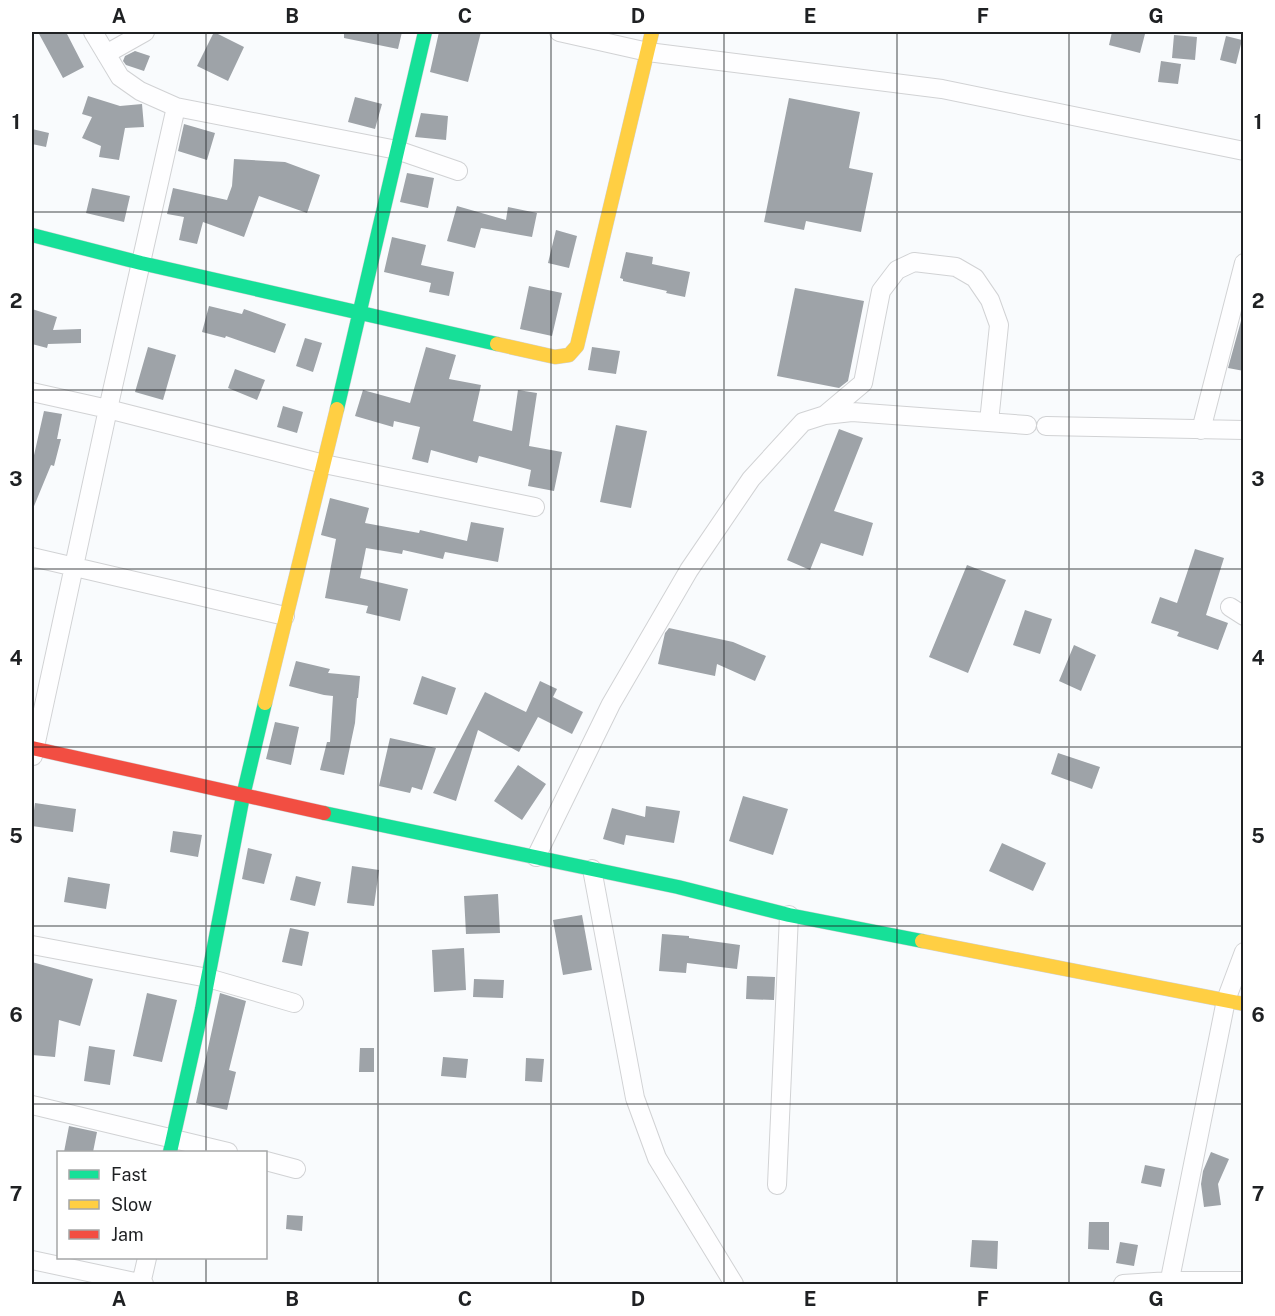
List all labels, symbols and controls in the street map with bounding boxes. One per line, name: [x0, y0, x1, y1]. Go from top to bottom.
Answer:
text: A: [112, 4, 126, 28]
text: B: [285, 4, 299, 28]
text: C: [458, 4, 472, 28]
text: D: [631, 4, 645, 28]
text: E: [804, 4, 816, 28]
text: F: [977, 4, 989, 28]
text: G: [1148, 4, 1164, 28]
text: 1: [12, 110, 20, 134]
text: 1: [1254, 110, 1262, 134]
text: 2: [10, 289, 22, 313]
text: 2: [1252, 289, 1264, 313]
text: 3: [9, 467, 23, 491]
text: 3: [1251, 467, 1265, 491]
text: 4: [9, 646, 23, 670]
text: 4: [1251, 646, 1265, 670]
text: 5: [9, 824, 23, 848]
text: 5: [1251, 824, 1265, 848]
text: 6: [9, 1003, 23, 1027]
text: 6: [1251, 1003, 1265, 1027]
legend: [57, 1151, 267, 1259]
text: Fast: [111, 1164, 147, 1185]
text: 7: [10, 1182, 22, 1206]
text: 7: [1252, 1182, 1264, 1206]
text: Slow: [111, 1194, 152, 1215]
text: Jam: [111, 1224, 144, 1245]
text: A: [112, 1287, 126, 1311]
text: B: [285, 1287, 299, 1311]
text: C: [458, 1287, 472, 1311]
text: D: [631, 1287, 645, 1311]
text: E: [804, 1287, 816, 1311]
text: F: [977, 1287, 989, 1311]
text: G: [1148, 1287, 1164, 1311]

